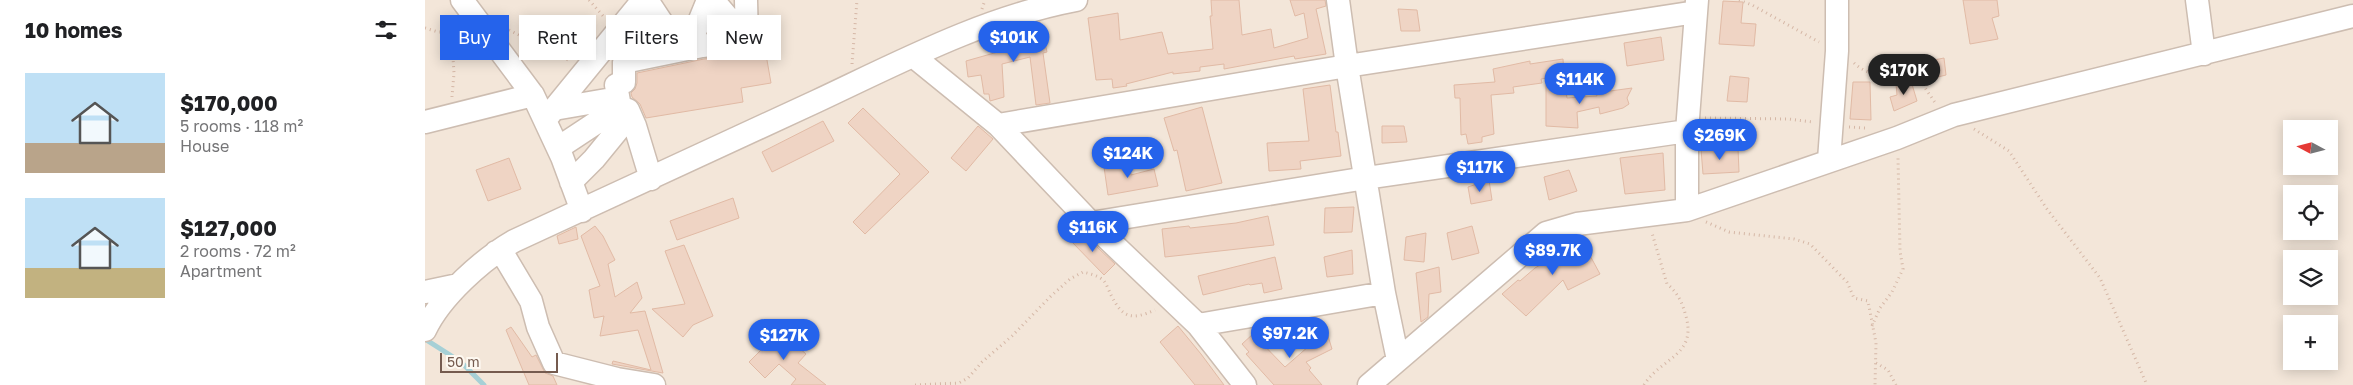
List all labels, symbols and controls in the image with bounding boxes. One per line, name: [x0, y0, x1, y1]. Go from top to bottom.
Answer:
chip: Buy: [440, 15, 509, 60]
chip: Rent: [519, 15, 596, 60]
chip: Filters: [606, 15, 697, 60]
chip: New: [707, 15, 781, 60]
icon: filters: [372, 16, 400, 44]
text: 10 homes: [25, 17, 123, 43]
pin: $101K: [979, 20, 1049, 63]
text: $101K: [989, 27, 1039, 47]
pin: $170K: [1869, 54, 1939, 96]
text: $170K: [1879, 60, 1929, 80]
pin: $114K: [1545, 62, 1615, 105]
text: $114K: [1556, 69, 1604, 89]
text: $170,000: [180, 90, 278, 116]
icon: home: [65, 93, 125, 153]
text: 5 rooms · 118 m²: [180, 116, 303, 136]
pin: $269K: [1685, 119, 1755, 161]
north arrow: [2283, 120, 2337, 175]
map controls: [2283, 120, 2338, 370]
text: $269K: [1694, 125, 1746, 145]
text: House: [180, 136, 229, 156]
pin: $124K: [1093, 136, 1163, 179]
text: $124K: [1103, 143, 1153, 163]
pin: $117K: [1445, 150, 1515, 193]
text: $117K: [1456, 157, 1504, 177]
button: locate: [2283, 185, 2338, 240]
pin: $116K: [1058, 210, 1128, 253]
text: $127,000: [180, 215, 277, 241]
text: $116K: [1069, 217, 1117, 237]
icon: home: [65, 218, 125, 278]
pin: $89.7K: [1512, 234, 1594, 276]
text: $89.7K: [1525, 240, 1581, 260]
text: 2 rooms · 72 m²: [180, 241, 296, 261]
button: layers: [2283, 250, 2338, 305]
text: Apartment: [180, 261, 262, 281]
button: +: [2283, 315, 2338, 370]
pin: $97.2K: [1249, 316, 1331, 359]
pin: $127K: [749, 318, 819, 361]
text: $97.2K: [1262, 323, 1318, 343]
text: $127K: [759, 325, 809, 345]
scale bar: [440, 350, 557, 373]
text: 50 m: [447, 353, 480, 370]

